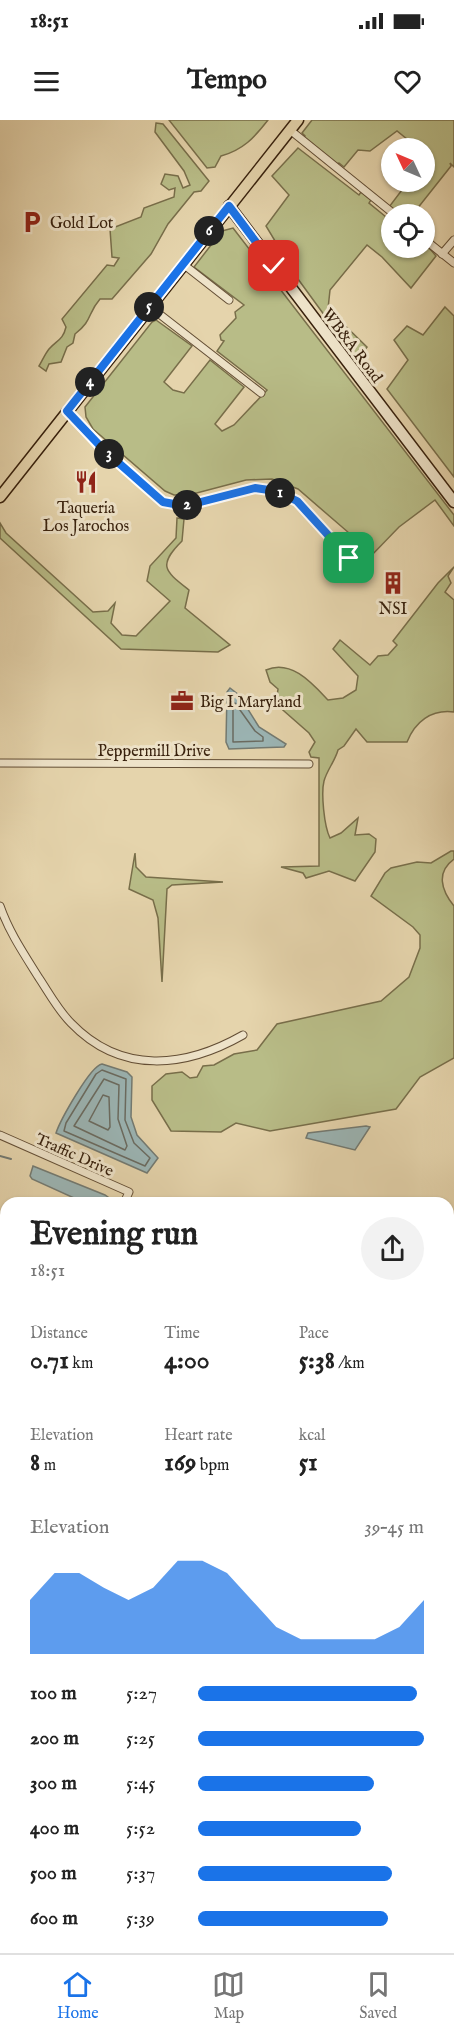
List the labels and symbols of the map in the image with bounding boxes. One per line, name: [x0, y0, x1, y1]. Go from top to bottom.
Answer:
north arrow: [381, 138, 435, 192]
parking icon: Gold Lot: [19, 209, 45, 235]
place label: Gold Lot: [50, 214, 114, 234]
pin: 6: [194, 216, 224, 246]
pin: [248, 240, 299, 291]
pin: 5: [134, 292, 164, 322]
street label: WB&A Road: [317, 305, 386, 388]
pin: 4: [75, 367, 105, 397]
pin: 3: [94, 439, 124, 469]
restaurant icon: Taqueria Los Jarochos: [73, 469, 99, 495]
pin: 1: [265, 478, 295, 508]
pin: 2: [172, 490, 202, 520]
place label: Taqueria Los Jarochos: [43, 499, 130, 537]
pin: [323, 532, 374, 583]
building icon: NSI: [380, 570, 406, 596]
place label: NSI: [379, 600, 408, 620]
office icon: Big I Maryland: [169, 688, 195, 714]
place label: Big I Maryland: [200, 693, 302, 713]
street label: Peppermill Drive: [97, 742, 211, 762]
street label: Traffic Drive: [32, 1130, 116, 1182]

